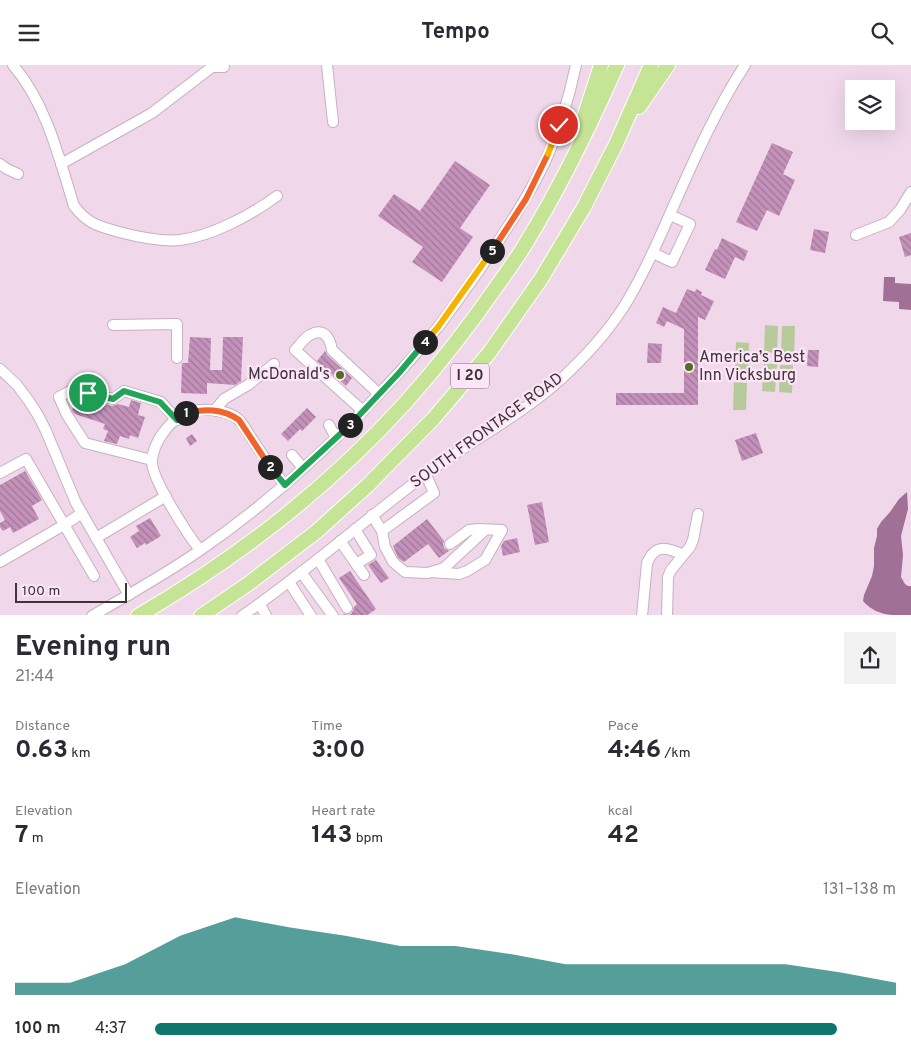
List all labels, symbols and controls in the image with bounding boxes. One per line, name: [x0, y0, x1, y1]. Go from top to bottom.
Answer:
icon: menu: [15, 19, 43, 47]
text: Tempo: [421, 19, 490, 46]
icon: search: [868, 19, 896, 47]
map controls: [845, 80, 895, 130]
button: layers: [845, 80, 895, 130]
pin: [538, 104, 580, 146]
icon: check: [545, 111, 573, 139]
pin: 5: [480, 239, 504, 263]
text: 5: [488, 243, 497, 260]
pin: 4: [412, 329, 438, 355]
text: 4: [421, 334, 430, 351]
place label: America’s Best Inn Vicksburg: [699, 348, 805, 386]
marker: America’s Best Inn Vicksburg: [683, 361, 695, 373]
road number: I 20: [451, 363, 489, 389]
place label: McDonald's: [248, 365, 330, 385]
marker: McDonald's: [334, 369, 346, 381]
street label: SOUTH FRONTAGE ROAD: [407, 369, 567, 493]
pin: [67, 372, 109, 414]
icon: arrive: [74, 379, 102, 407]
pin: 1: [174, 401, 198, 425]
text: 1: [184, 405, 189, 422]
pin: 3: [338, 413, 362, 437]
text: 3: [346, 417, 355, 434]
pin: 2: [258, 455, 282, 479]
text: 2: [266, 459, 275, 476]
scale bar: [15, 581, 128, 604]
text: 100 m: [22, 583, 60, 600]
text: Evening run: [15, 630, 171, 666]
button: share: [844, 632, 896, 684]
text: 21:44: [15, 667, 54, 687]
text: Distance: [15, 718, 70, 735]
text: Time: [311, 718, 343, 735]
text: Pace: [608, 718, 638, 735]
text: 0.63: [15, 735, 68, 767]
text: 3:00: [311, 735, 365, 767]
text: 4:46: [608, 735, 661, 767]
text: km: [68, 745, 91, 762]
text: /km: [661, 745, 691, 762]
text: Elevation: [15, 803, 73, 820]
text: Heart rate: [311, 803, 375, 820]
text: kcal: [608, 803, 633, 820]
text: 7: [15, 820, 28, 852]
text: 143: [311, 820, 352, 852]
text: 42: [608, 820, 639, 852]
text: m: [28, 830, 44, 847]
text: bpm: [352, 830, 383, 847]
text: Elevation: [15, 880, 81, 900]
text: 131–138 m: [823, 880, 896, 900]
text: 100 m: [15, 1019, 61, 1039]
text: 4:37: [95, 1019, 126, 1039]

